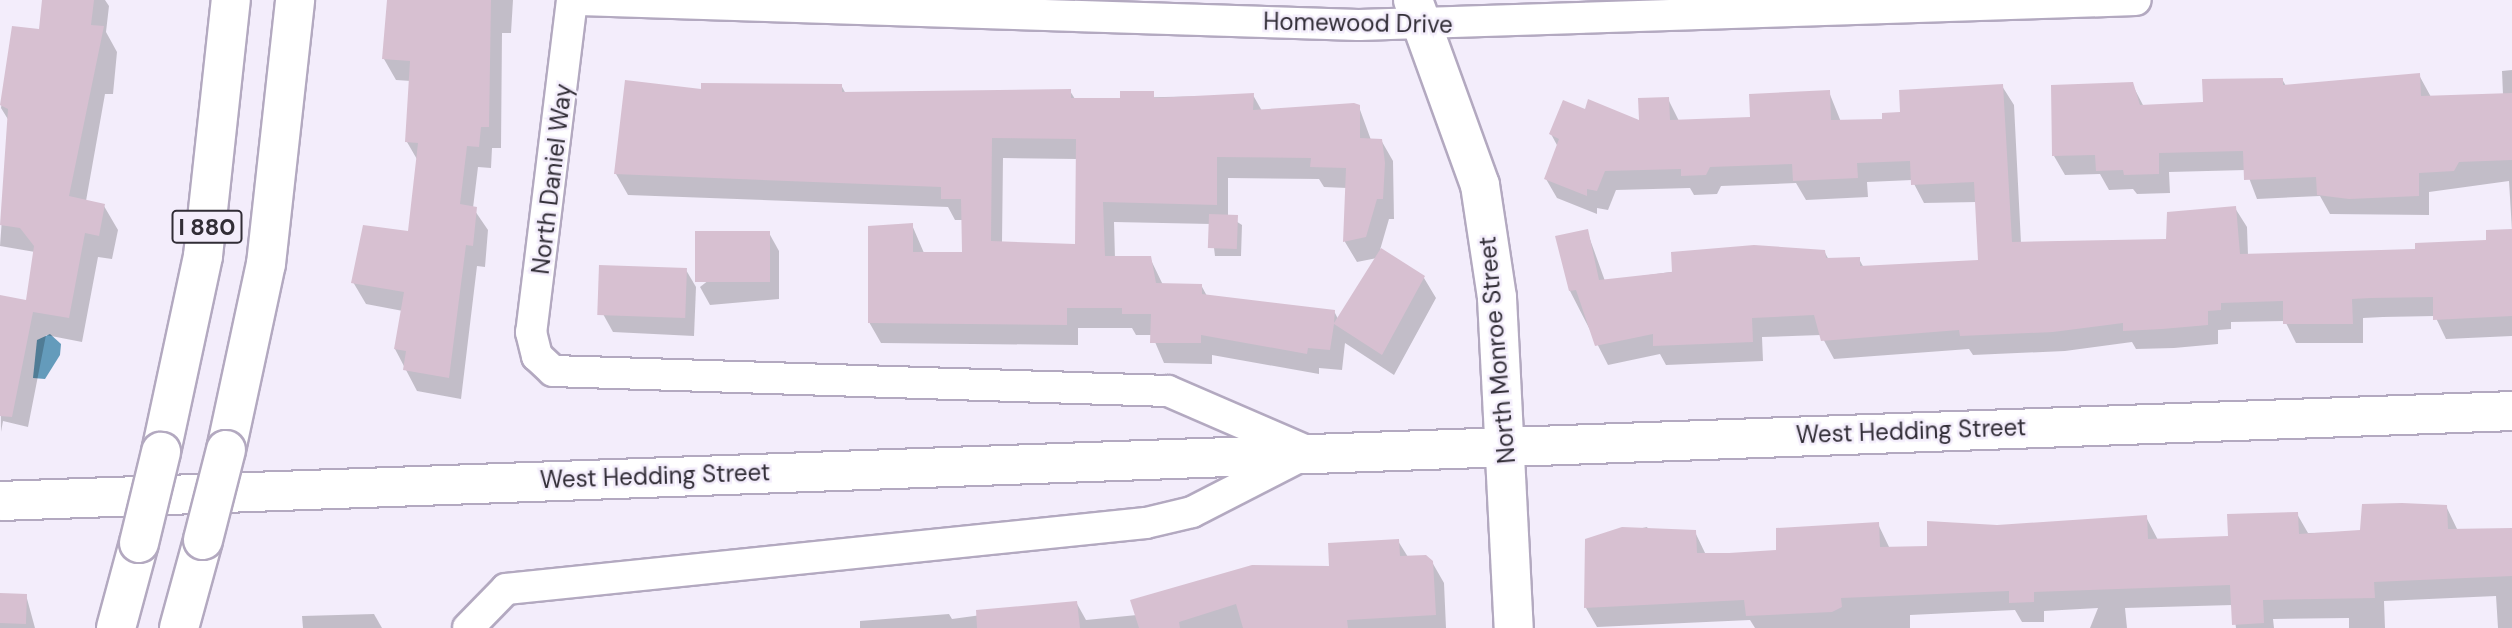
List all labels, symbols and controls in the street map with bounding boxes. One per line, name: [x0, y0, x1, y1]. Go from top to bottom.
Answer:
street label: Homewood Drive: [1263, 7, 1453, 39]
street label: North Daniel Way: [526, 82, 578, 276]
road number: I 880: [170, 208, 244, 246]
street label: North Monroe Street: [1473, 235, 1521, 465]
street label: West Hedding Street: [1795, 413, 2027, 449]
street label: West Hedding Street: [539, 458, 771, 494]

